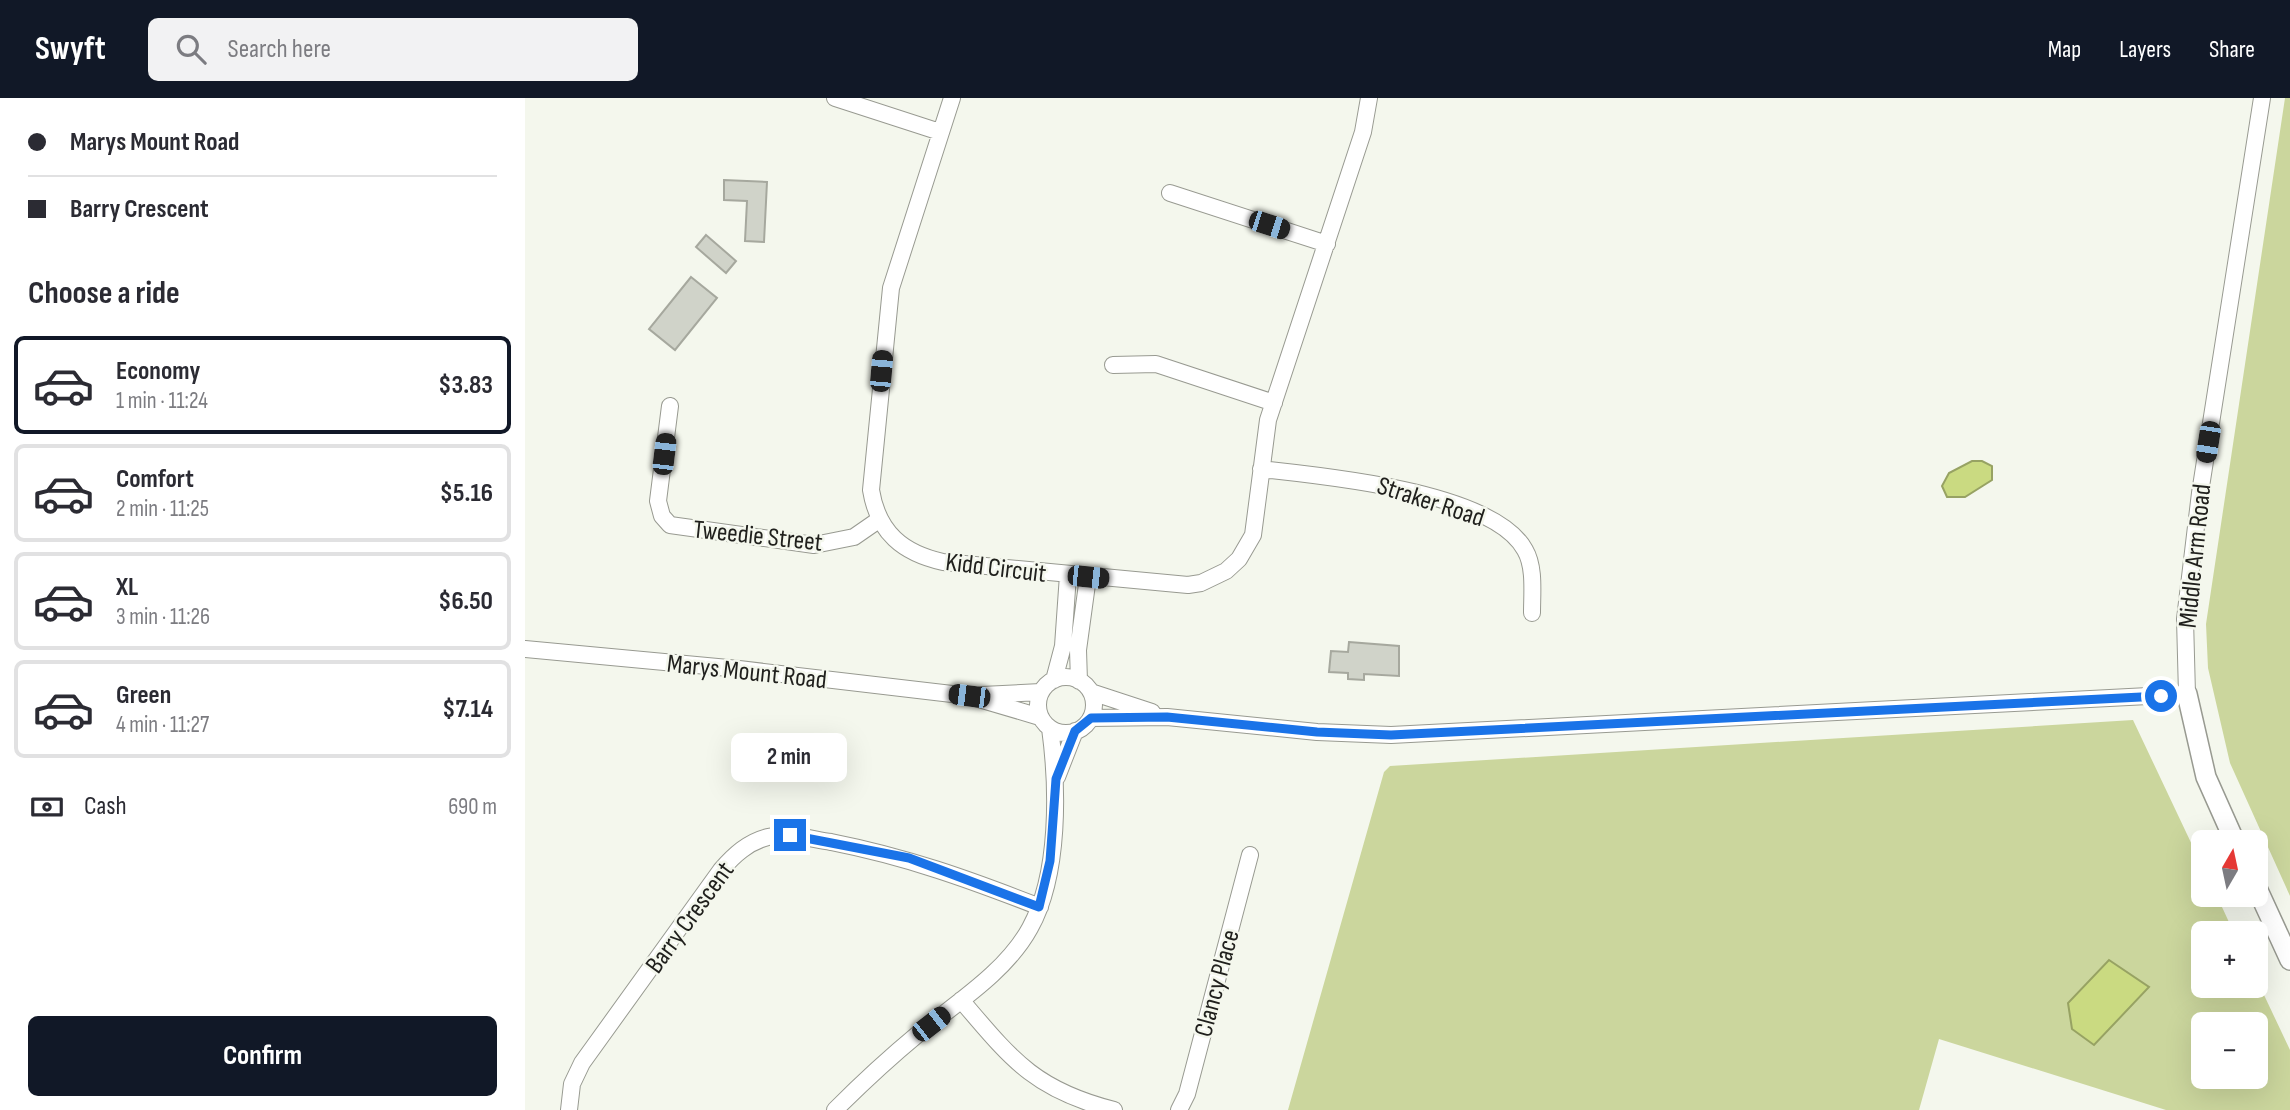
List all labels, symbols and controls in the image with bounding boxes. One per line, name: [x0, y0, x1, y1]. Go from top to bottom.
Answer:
search box: [148, 18, 638, 81]
text: Swyft: [35, 29, 106, 69]
icon: search: [172, 30, 210, 68]
text: Search here: [228, 34, 331, 65]
text: Map: [2048, 35, 2081, 64]
text: Layers: [2119, 35, 2171, 64]
text: Share: [2209, 35, 2255, 64]
text: Marys Mount Road: [70, 127, 239, 158]
text: Barry Crescent: [70, 194, 209, 225]
car: [1246, 209, 1293, 241]
text: Choose a ride: [28, 274, 180, 313]
car: [869, 349, 894, 393]
icon: car: [32, 354, 95, 417]
text: Economy: [116, 356, 200, 387]
text: $3.83: [438, 370, 493, 401]
text: 1 min · 11:24: [116, 387, 208, 415]
car: [2195, 420, 2222, 464]
car: [652, 432, 677, 476]
icon: car: [32, 462, 95, 525]
text: Comfort: [116, 464, 194, 495]
street label: Straker Road: [1373, 471, 1488, 534]
text: $5.16: [440, 478, 493, 509]
street label: Middle Arm Road: [2173, 483, 2218, 630]
text: 2 min · 11:25: [116, 495, 209, 523]
street label: Tweedie Street: [692, 514, 824, 559]
street label: Kidd Circuit: [944, 547, 1048, 590]
car: [1067, 564, 1110, 590]
icon: car: [32, 570, 95, 633]
text: XL: [116, 572, 138, 603]
text: $6.50: [438, 586, 493, 617]
text: 3 min · 11:26: [116, 603, 210, 631]
street label: Marys Mount Road: [665, 649, 828, 696]
icon: car: [32, 678, 95, 741]
text: Green: [116, 680, 171, 711]
route start: [2145, 680, 2177, 712]
car: [947, 683, 992, 709]
text: $7.14: [442, 694, 493, 725]
text: 4 min · 11:27: [116, 711, 209, 739]
callout: 2 min: [732, 734, 848, 782]
text: 2 min: [767, 743, 811, 771]
icon: cash: [28, 788, 66, 826]
text: Cash: [84, 791, 127, 822]
text: 690 m: [448, 793, 497, 821]
route end: [774, 819, 806, 851]
north arrow: [2191, 830, 2268, 906]
map controls: [2191, 830, 2268, 1089]
street label: Barry Crescent: [639, 856, 741, 980]
button: +: [2191, 921, 2268, 998]
street label: Clancy Place: [1188, 926, 1247, 1040]
car: [908, 1003, 955, 1045]
button: −: [2191, 1012, 2268, 1089]
button: Confirm: [28, 1016, 497, 1096]

